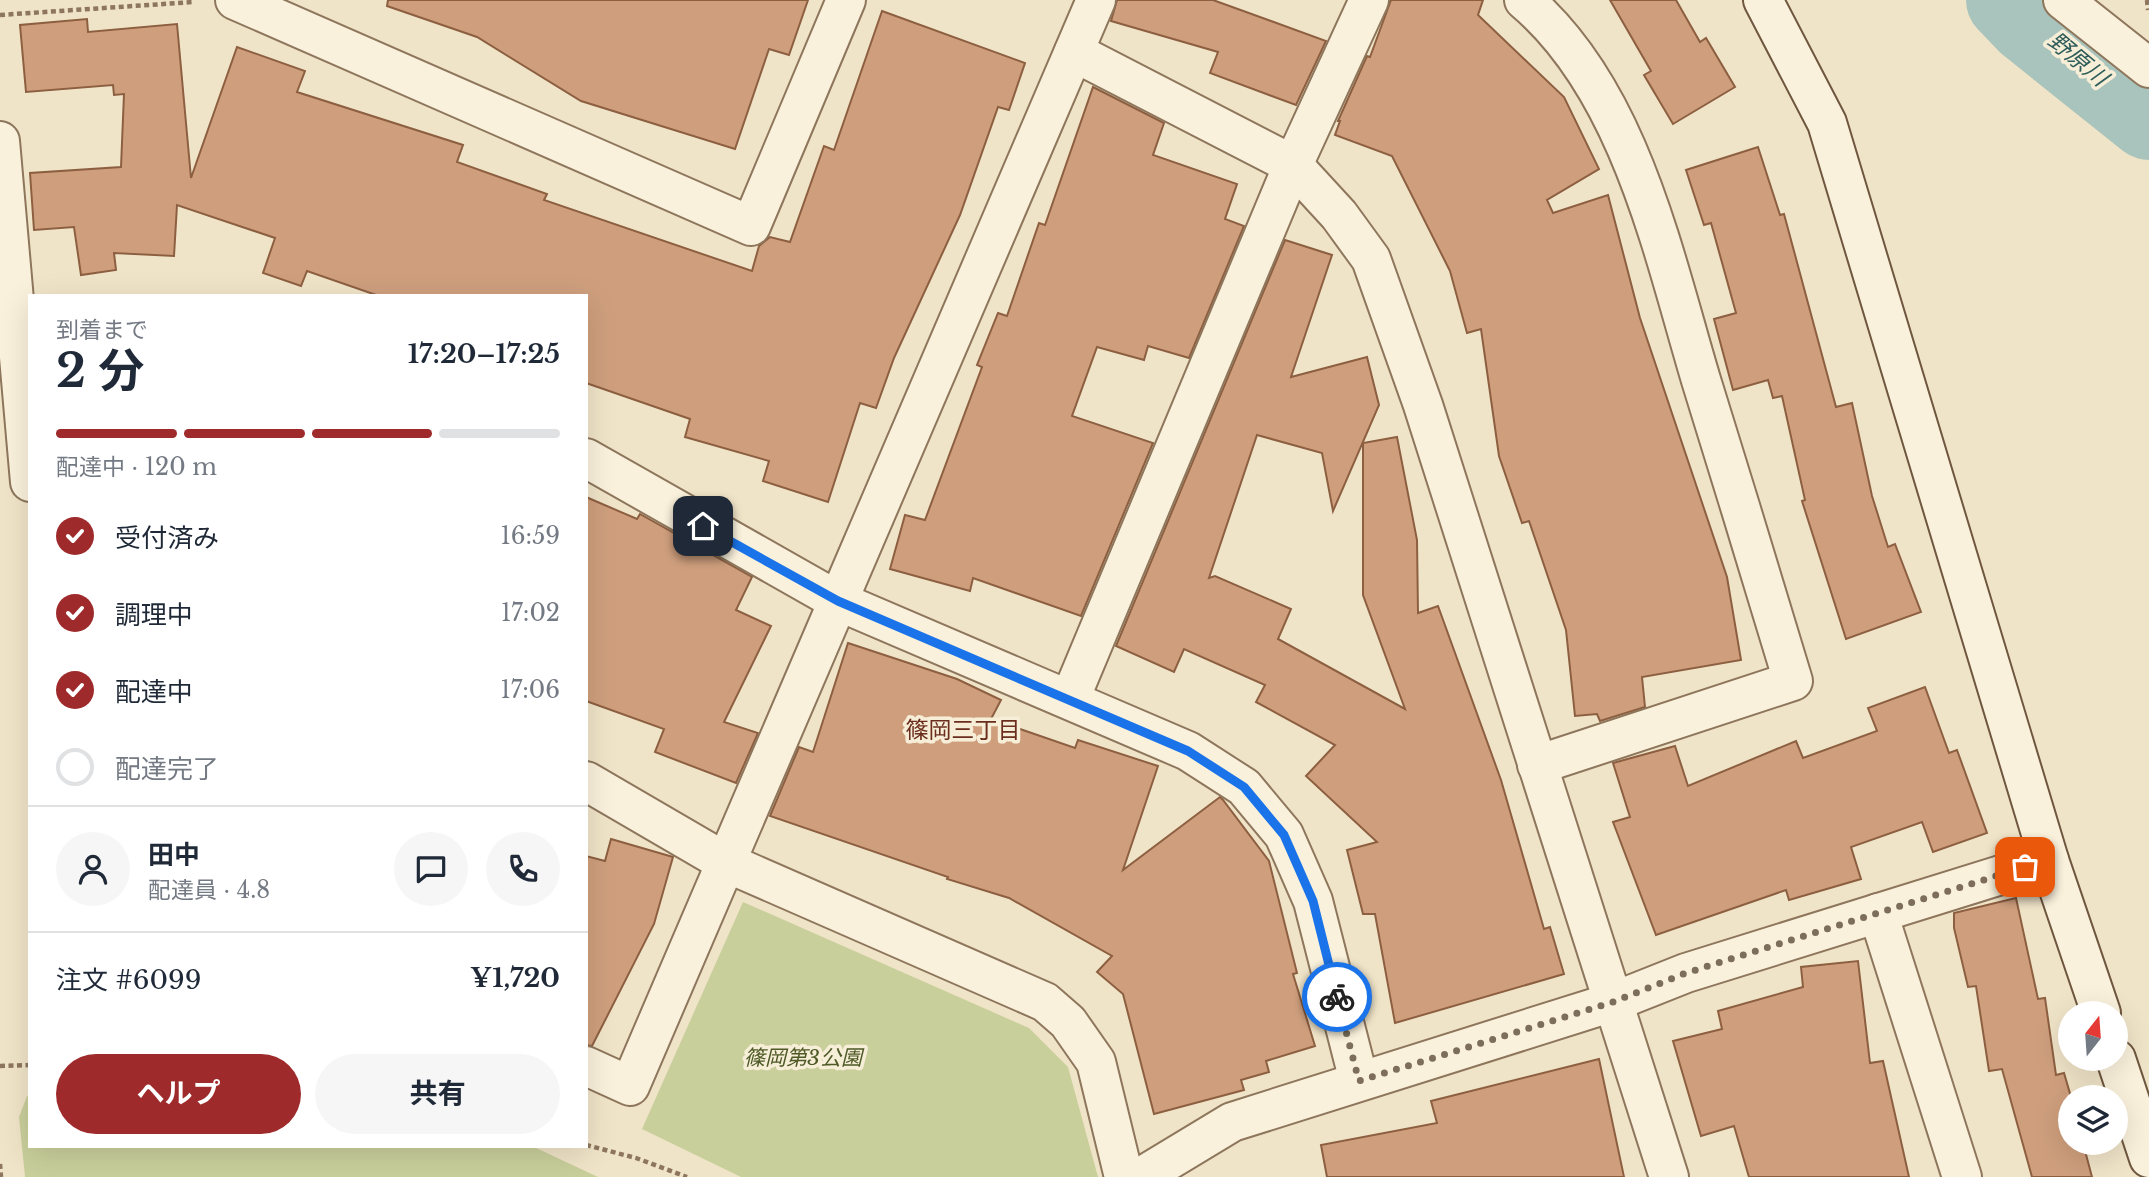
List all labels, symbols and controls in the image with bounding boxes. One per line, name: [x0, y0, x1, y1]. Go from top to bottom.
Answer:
water label: 野原川: [2043, 26, 2116, 94]
text: 到着まで: [56, 316, 148, 344]
text: 17:20–17:25: [408, 338, 560, 370]
text: 2 分: [56, 342, 144, 399]
text: 配達中 · 120 m: [56, 453, 217, 481]
pin: [673, 496, 733, 556]
icon: home: [684, 507, 722, 545]
icon: check: [56, 517, 94, 555]
text: 受付済み: [115, 522, 219, 554]
text: 16:59: [501, 522, 560, 550]
icon: check: [56, 594, 94, 632]
text: 調理中: [115, 599, 193, 631]
text: 17:02: [501, 599, 560, 627]
icon: check: [56, 671, 94, 709]
text: 配達中: [115, 676, 193, 708]
text: 17:06: [500, 676, 560, 704]
district label: 篠岡三丁目: [906, 716, 1021, 744]
text: 配達完了: [115, 753, 219, 785]
button: person: [56, 832, 130, 906]
button: chat: [394, 832, 468, 906]
button: phone: [486, 832, 560, 906]
pin: [1995, 837, 2055, 897]
text: 田中: [148, 839, 200, 871]
icon: bag: [2006, 848, 2044, 886]
text: 配達員 · 4.8: [148, 876, 270, 904]
text: ¥1,720: [470, 962, 560, 994]
courier: [1302, 962, 1372, 1032]
text: 注文 #6099: [56, 964, 202, 996]
icon: bike: [1318, 978, 1356, 1016]
north arrow: [2058, 1001, 2128, 1071]
map controls: [2058, 1001, 2128, 1155]
park label: 篠岡第3公園: [744, 1045, 865, 1071]
button: ヘルプ: [56, 1054, 301, 1134]
button: 共有: [315, 1054, 560, 1134]
button: layers: [2058, 1085, 2128, 1155]

